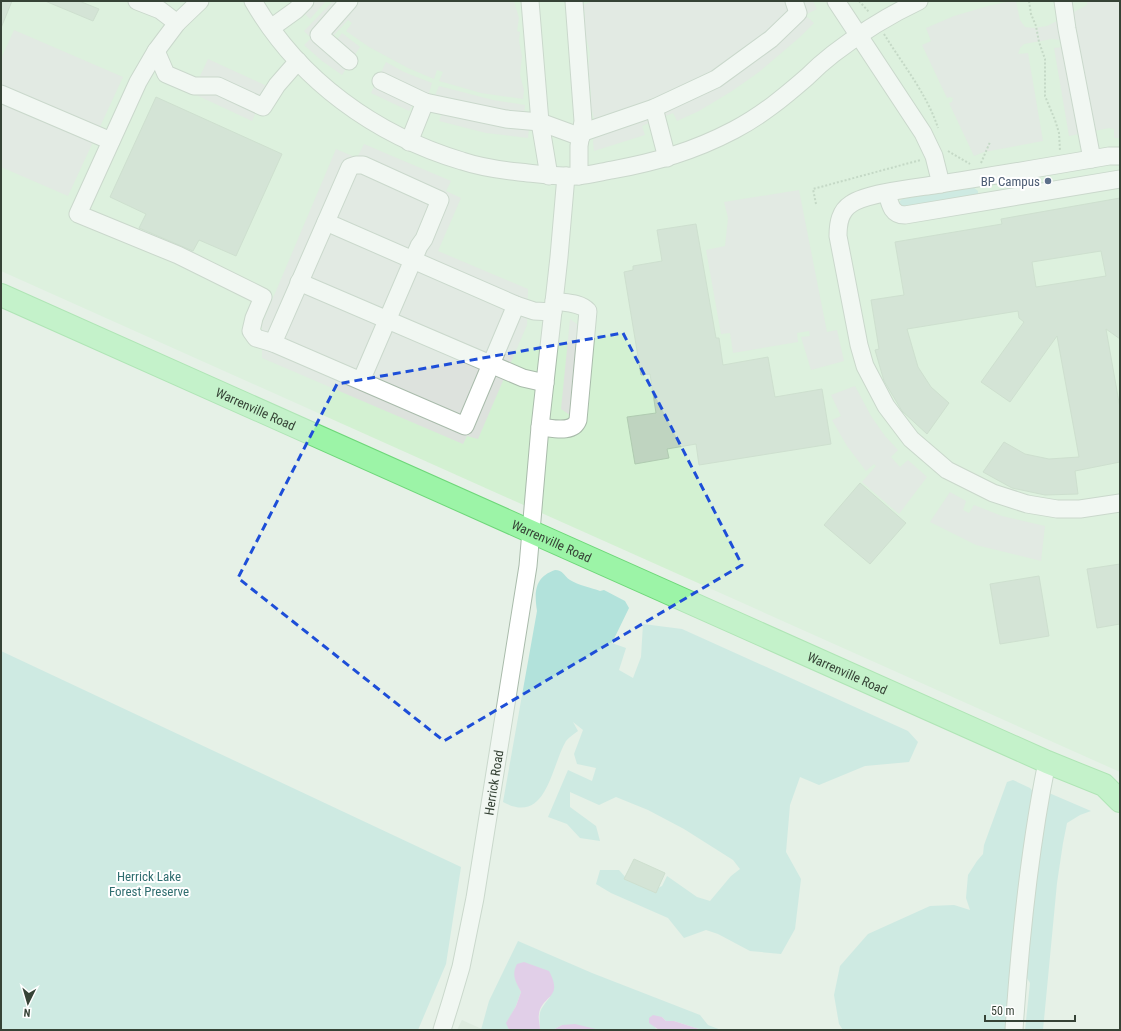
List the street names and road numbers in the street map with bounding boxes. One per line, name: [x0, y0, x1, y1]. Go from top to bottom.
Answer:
street label: Warrenville Road: [213, 385, 298, 434]
street label: Warrenville Road: [509, 517, 594, 566]
street label: Warrenville Road: [805, 649, 890, 698]
street label: Herrick Road: [481, 749, 507, 817]

